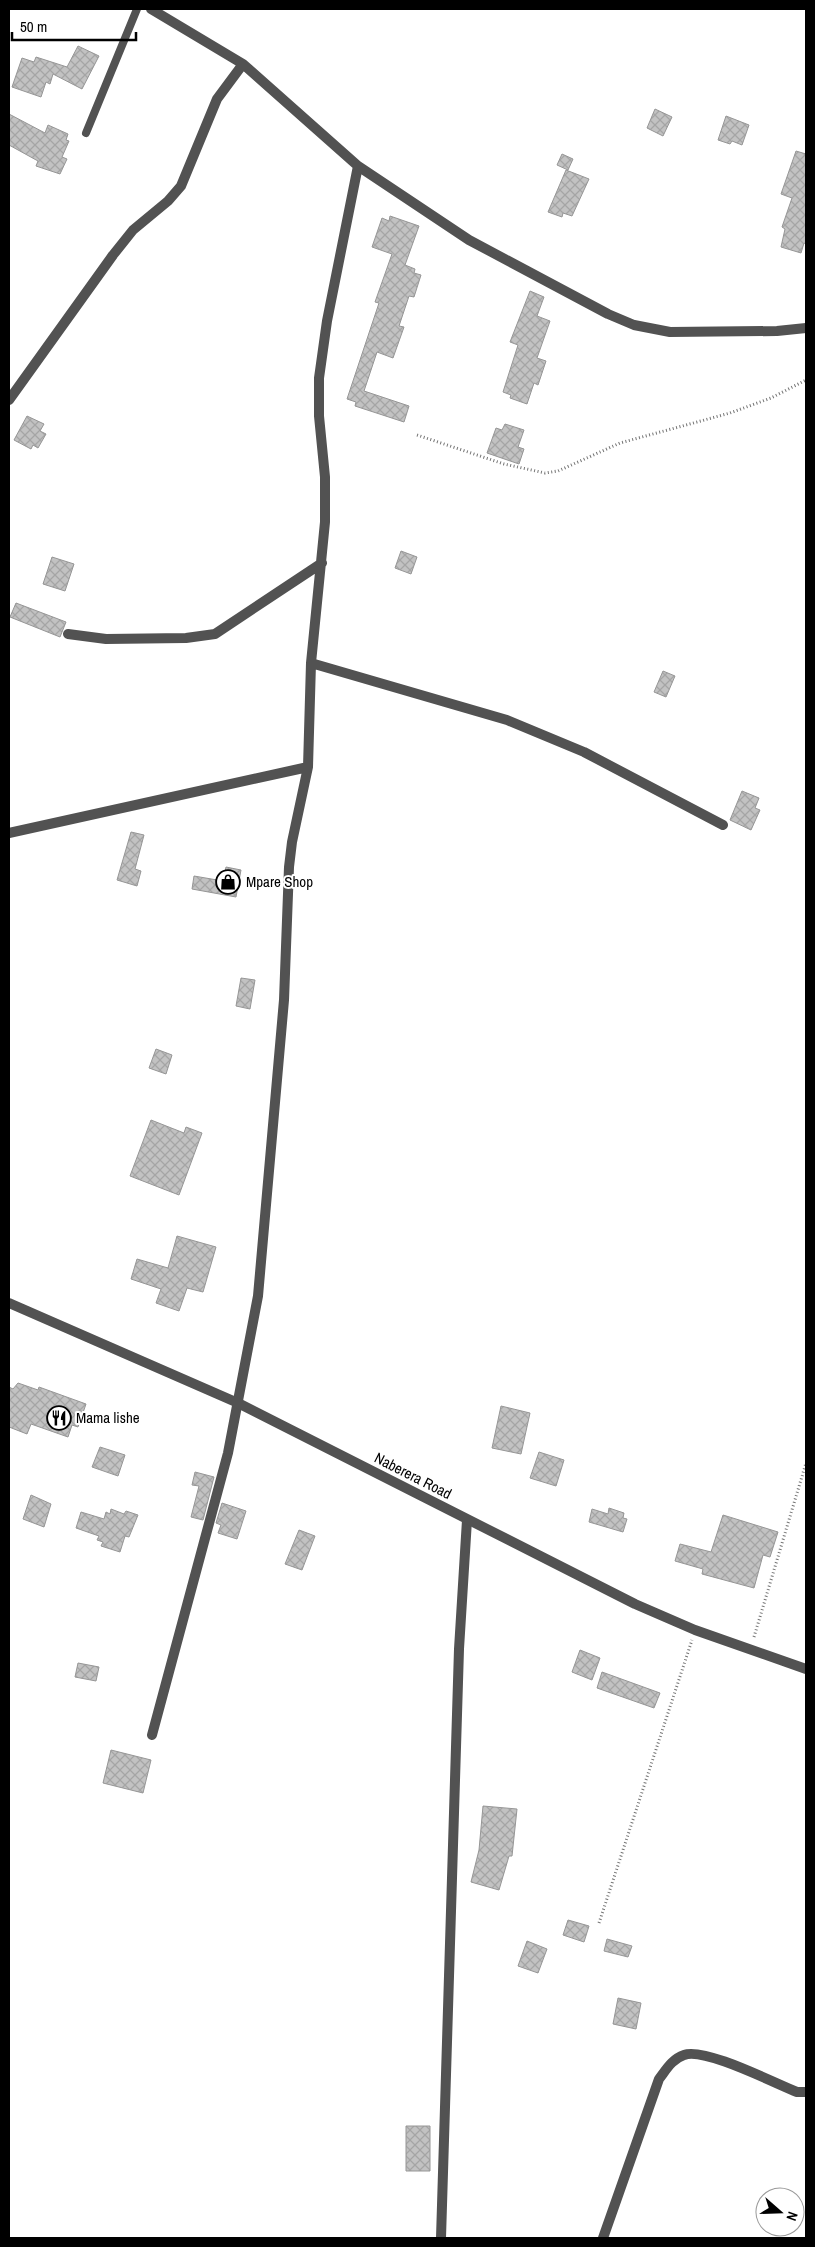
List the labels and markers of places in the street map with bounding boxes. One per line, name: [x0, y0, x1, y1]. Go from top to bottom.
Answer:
shop icon: Mpare Shop: [215, 869, 241, 895]
place label: Mpare Shop: [246, 871, 313, 892]
restaurant icon: Mama lishe: [46, 1405, 72, 1431]
place label: Mama lishe: [76, 1407, 140, 1428]

